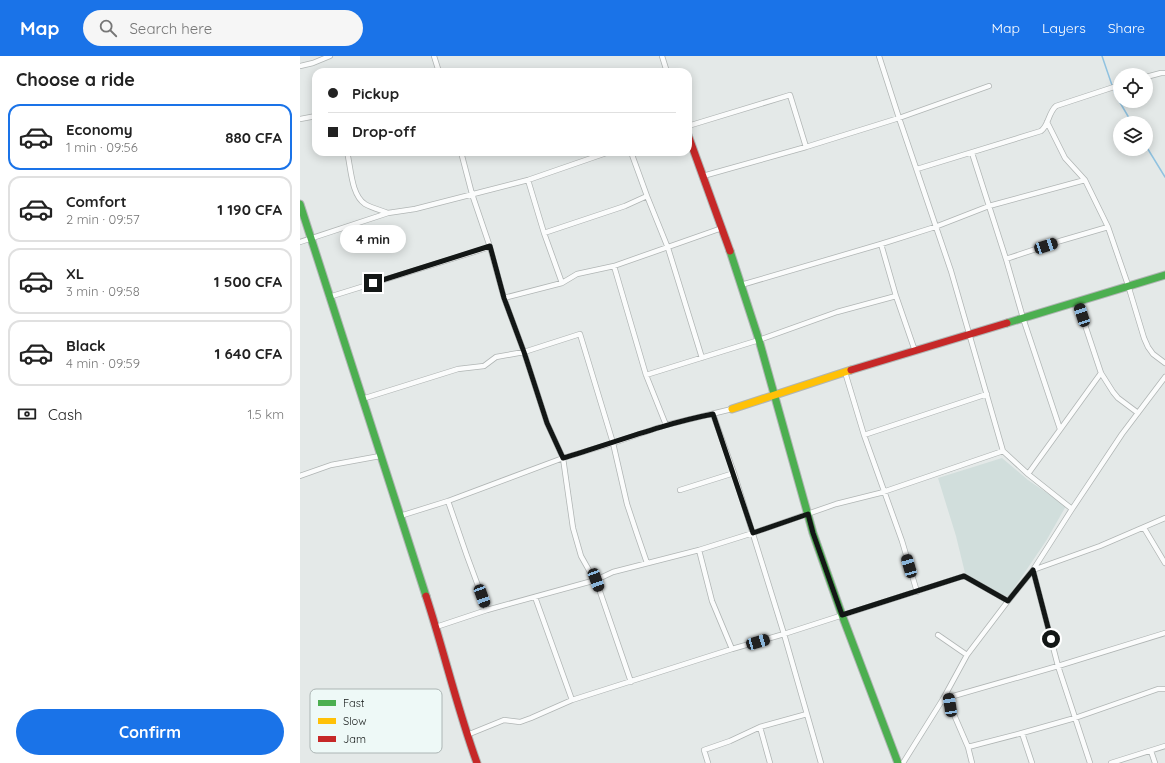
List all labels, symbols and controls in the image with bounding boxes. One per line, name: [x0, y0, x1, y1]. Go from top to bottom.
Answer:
search box: [83, 10, 363, 46]
text: Map: [20, 16, 59, 40]
icon: search: [97, 17, 119, 39]
text: Search here: [129, 19, 212, 38]
text: Map: [991, 19, 1020, 37]
text: Layers: [1042, 19, 1086, 37]
text: Share: [1108, 19, 1145, 37]
text: Choose a ride: [16, 68, 135, 91]
map controls: [1113, 68, 1153, 156]
button: locate: [1113, 68, 1153, 108]
text: Pickup: [352, 84, 399, 103]
button: layers: [1113, 116, 1153, 156]
icon: car: [18, 119, 54, 155]
text: Economy: [66, 120, 133, 139]
text: Drop-off: [352, 122, 416, 141]
text: 880 CFA: [225, 128, 282, 147]
text: 1 min · 09:56: [66, 139, 138, 155]
icon: car: [18, 191, 54, 227]
text: Comfort: [66, 192, 127, 211]
text: 1 190 CFA: [217, 200, 282, 219]
text: 2 min · 09:57: [66, 211, 140, 227]
callout: 4 min: [340, 225, 406, 253]
text: 4 min: [356, 231, 390, 247]
car: [1033, 237, 1059, 255]
icon: car: [18, 263, 54, 299]
text: XL: [66, 264, 84, 283]
text: 1 500 CFA: [214, 272, 282, 291]
route end: [364, 274, 382, 292]
text: 3 min · 09:58: [66, 283, 140, 299]
car: [1073, 302, 1091, 328]
icon: car: [18, 335, 54, 371]
text: Black: [66, 336, 106, 355]
text: 1 640 CFA: [214, 344, 282, 363]
text: 4 min · 09:59: [66, 355, 140, 371]
icon: cash: [16, 403, 38, 425]
text: Cash: [48, 405, 82, 424]
text: 1.5 km: [247, 406, 284, 422]
car: [900, 553, 918, 579]
car: [586, 567, 606, 593]
car: [472, 583, 492, 609]
route start: [1042, 630, 1060, 648]
car: [745, 633, 771, 651]
legend: [310, 689, 442, 753]
car: [942, 692, 958, 718]
text: Fast: [343, 696, 365, 710]
button: Confirm: [16, 709, 284, 755]
text: Slow: [343, 714, 367, 728]
text: Jam: [343, 732, 366, 746]

